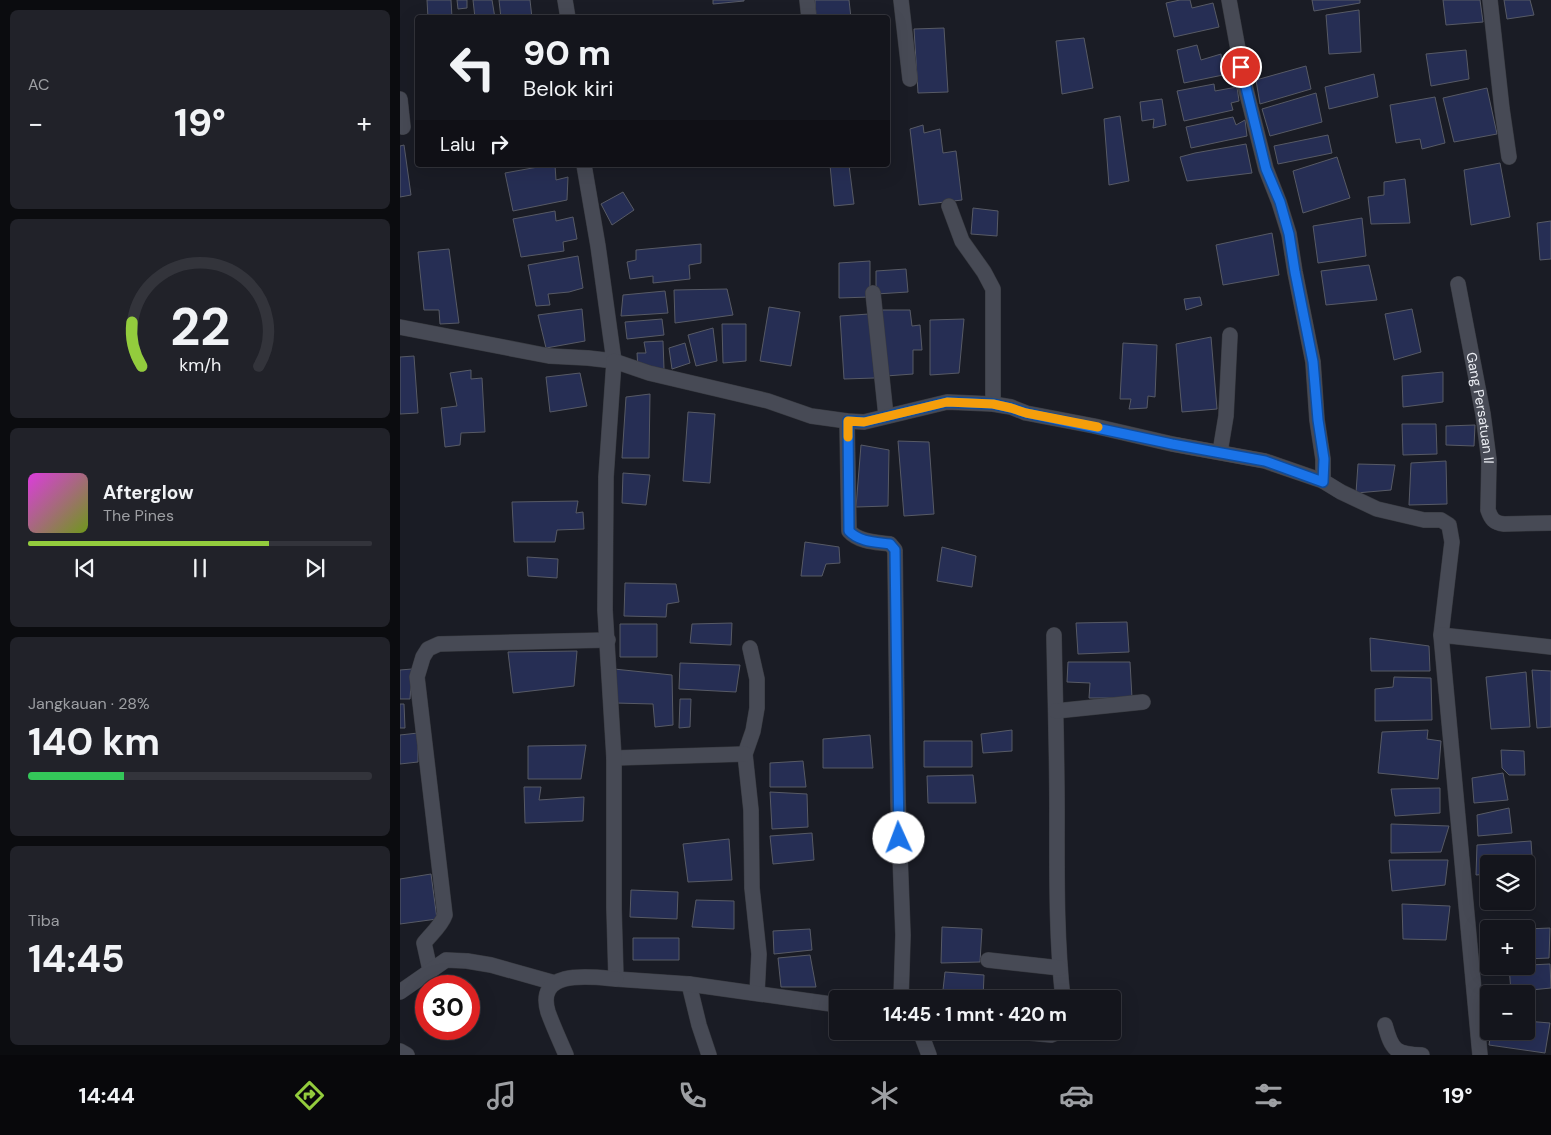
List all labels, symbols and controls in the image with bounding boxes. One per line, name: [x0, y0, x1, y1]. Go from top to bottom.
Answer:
text: 90 m: [523, 30, 611, 76]
icon: left: [440, 35, 505, 100]
pin: [1220, 46, 1262, 88]
icon: arrive: [1227, 53, 1255, 81]
text: AC: [28, 74, 49, 95]
text: Belok kiri: [523, 74, 613, 103]
text: 19°: [174, 98, 226, 148]
text: −: [28, 105, 43, 142]
text: +: [357, 105, 372, 142]
icon: right: [485, 130, 513, 158]
text: Lalu: [440, 132, 475, 157]
text: 22: [170, 293, 230, 361]
street label: Gang Persatuan II: [1462, 351, 1498, 464]
text: km/h: [179, 353, 221, 377]
text: Afterglow: [103, 480, 194, 505]
text: The Pines: [103, 505, 174, 526]
icon: previous: [71, 554, 99, 582]
icon: pause: [186, 554, 214, 582]
icon: next: [301, 554, 329, 582]
text: Jangkauan · 28%: [28, 693, 150, 714]
text: 140 km: [28, 717, 160, 767]
position arrow: [872, 811, 924, 863]
map controls: [1480, 855, 1535, 1040]
button: layers: [1480, 855, 1535, 910]
text: Tiba: [28, 910, 60, 931]
button: +: [1480, 920, 1535, 975]
text: 14:45: [28, 934, 125, 984]
speed limit sign: 30: [415, 975, 480, 1040]
button: −: [1480, 985, 1535, 1040]
text: 14:45 · 1 mnt · 420 m: [883, 1002, 1067, 1027]
icon: directions: [292, 1078, 327, 1113]
icon: music: [484, 1078, 519, 1113]
icon: phone: [675, 1078, 710, 1113]
icon: climate: [867, 1078, 902, 1113]
icon: car: [1059, 1078, 1094, 1113]
icon: filters: [1251, 1078, 1286, 1113]
text: 14:44: [78, 1081, 135, 1110]
text: 19°: [1443, 1081, 1473, 1110]

